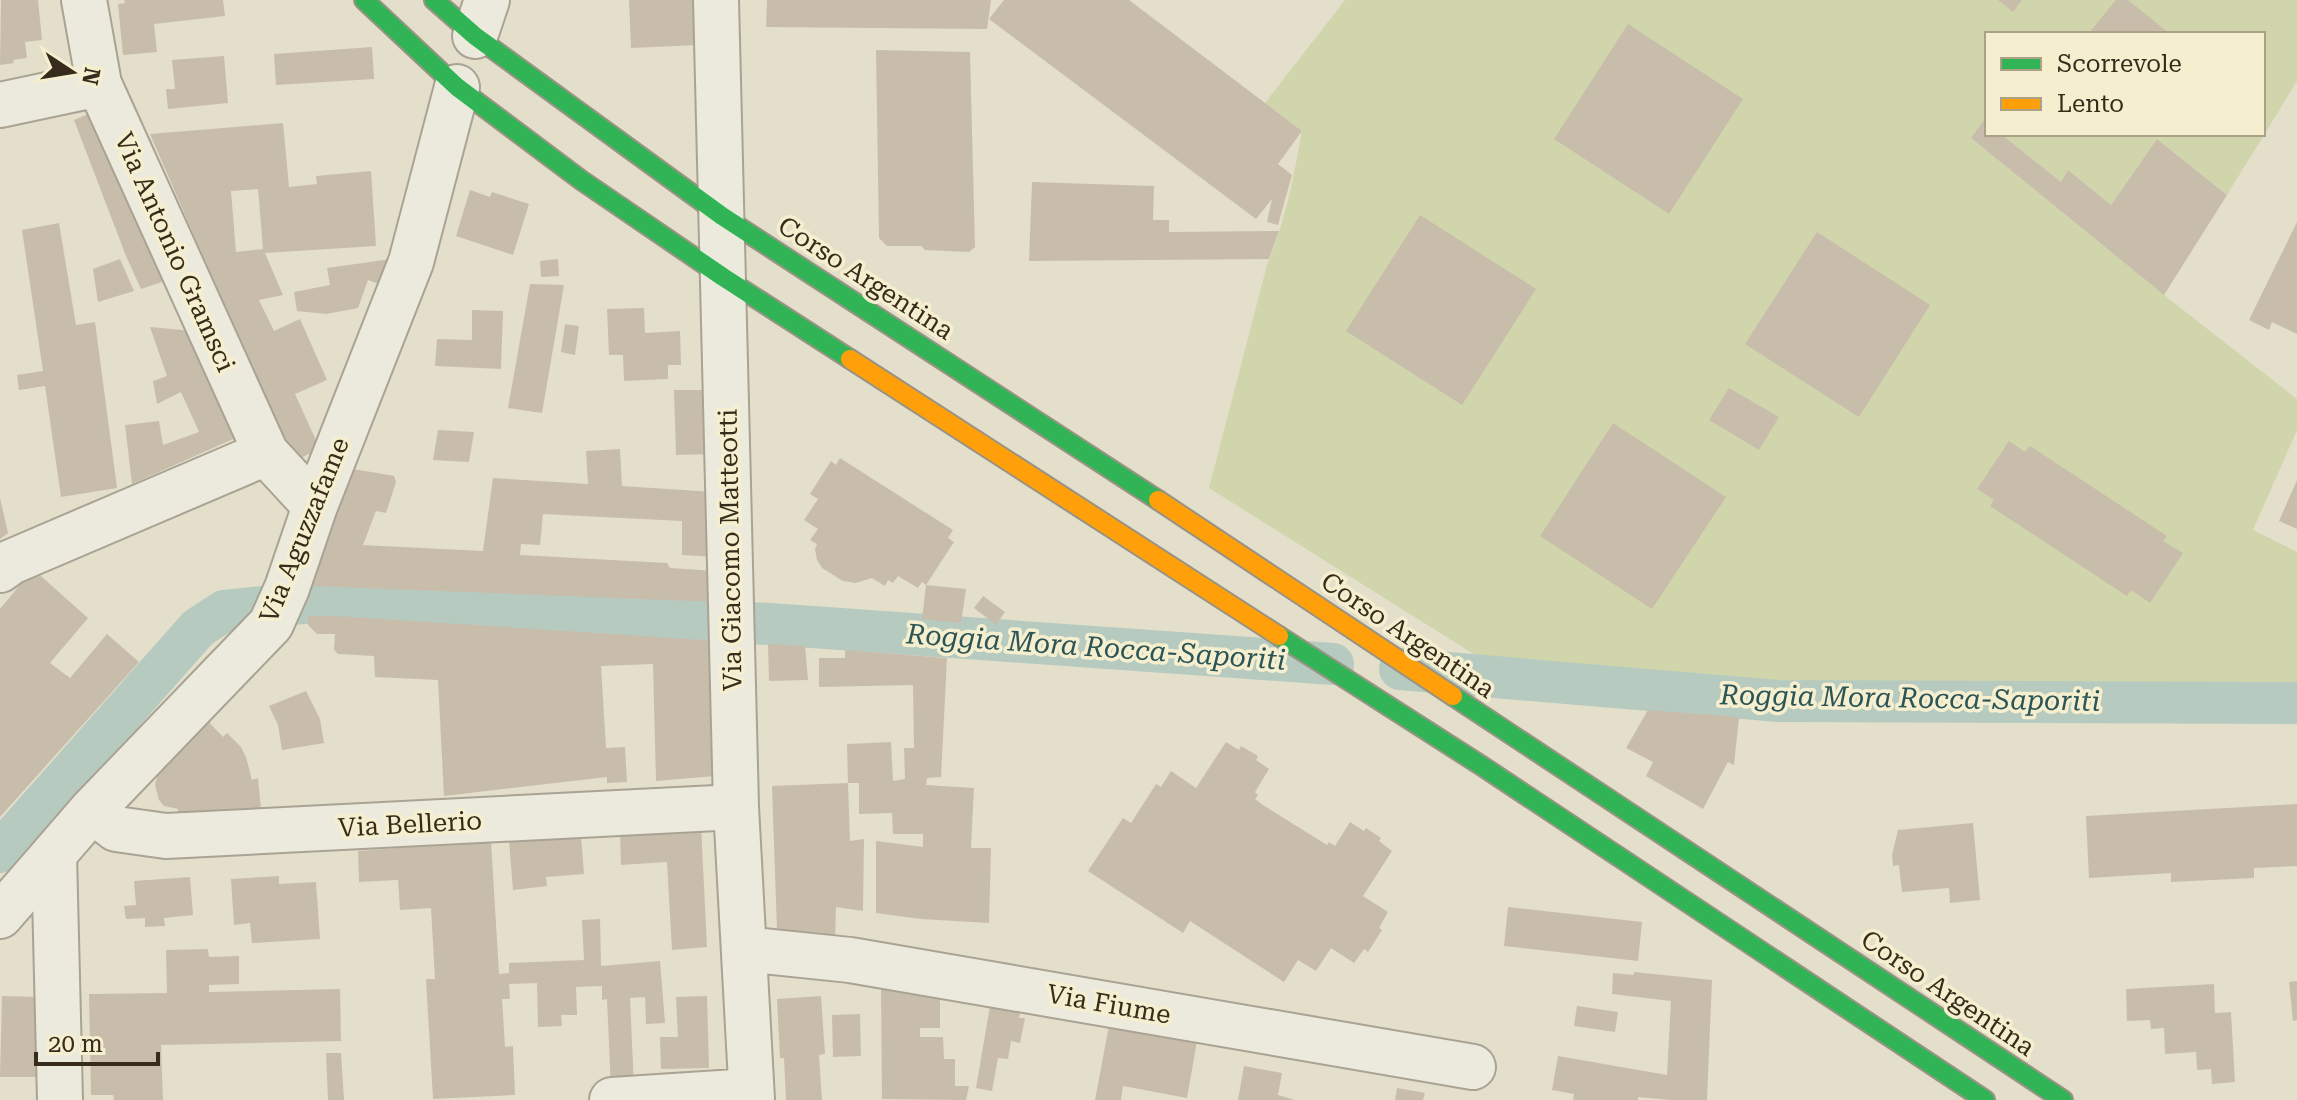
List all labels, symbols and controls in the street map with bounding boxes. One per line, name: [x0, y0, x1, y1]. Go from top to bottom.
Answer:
north arrow: [32, 32, 112, 112]
legend: [1985, 32, 2265, 136]
text: Scorrevole: [2057, 50, 2182, 78]
text: N: [77, 65, 105, 87]
text: Lento: [2057, 90, 2124, 118]
street label: Via Antonio Gramsci: [109, 128, 241, 376]
street label: Corso Argentina: [773, 210, 959, 346]
street label: Via Giacomo Matteotti: [713, 409, 747, 691]
street label: Via Aguzzafame: [253, 433, 355, 627]
street label: Corso Argentina: [1316, 566, 1500, 704]
water label: Roggia Mora Rocca-Saporiti: [904, 617, 1287, 677]
water label: Roggia Mora Rocca-Saporiti: [1719, 678, 2100, 718]
street label: Via Bellerio: [337, 805, 483, 843]
street label: Corso Argentina: [1856, 924, 2040, 1062]
street label: Via Fiume: [1045, 978, 1173, 1030]
scale bar: [36, 1016, 158, 1066]
text: 20 m: [48, 1030, 103, 1058]

